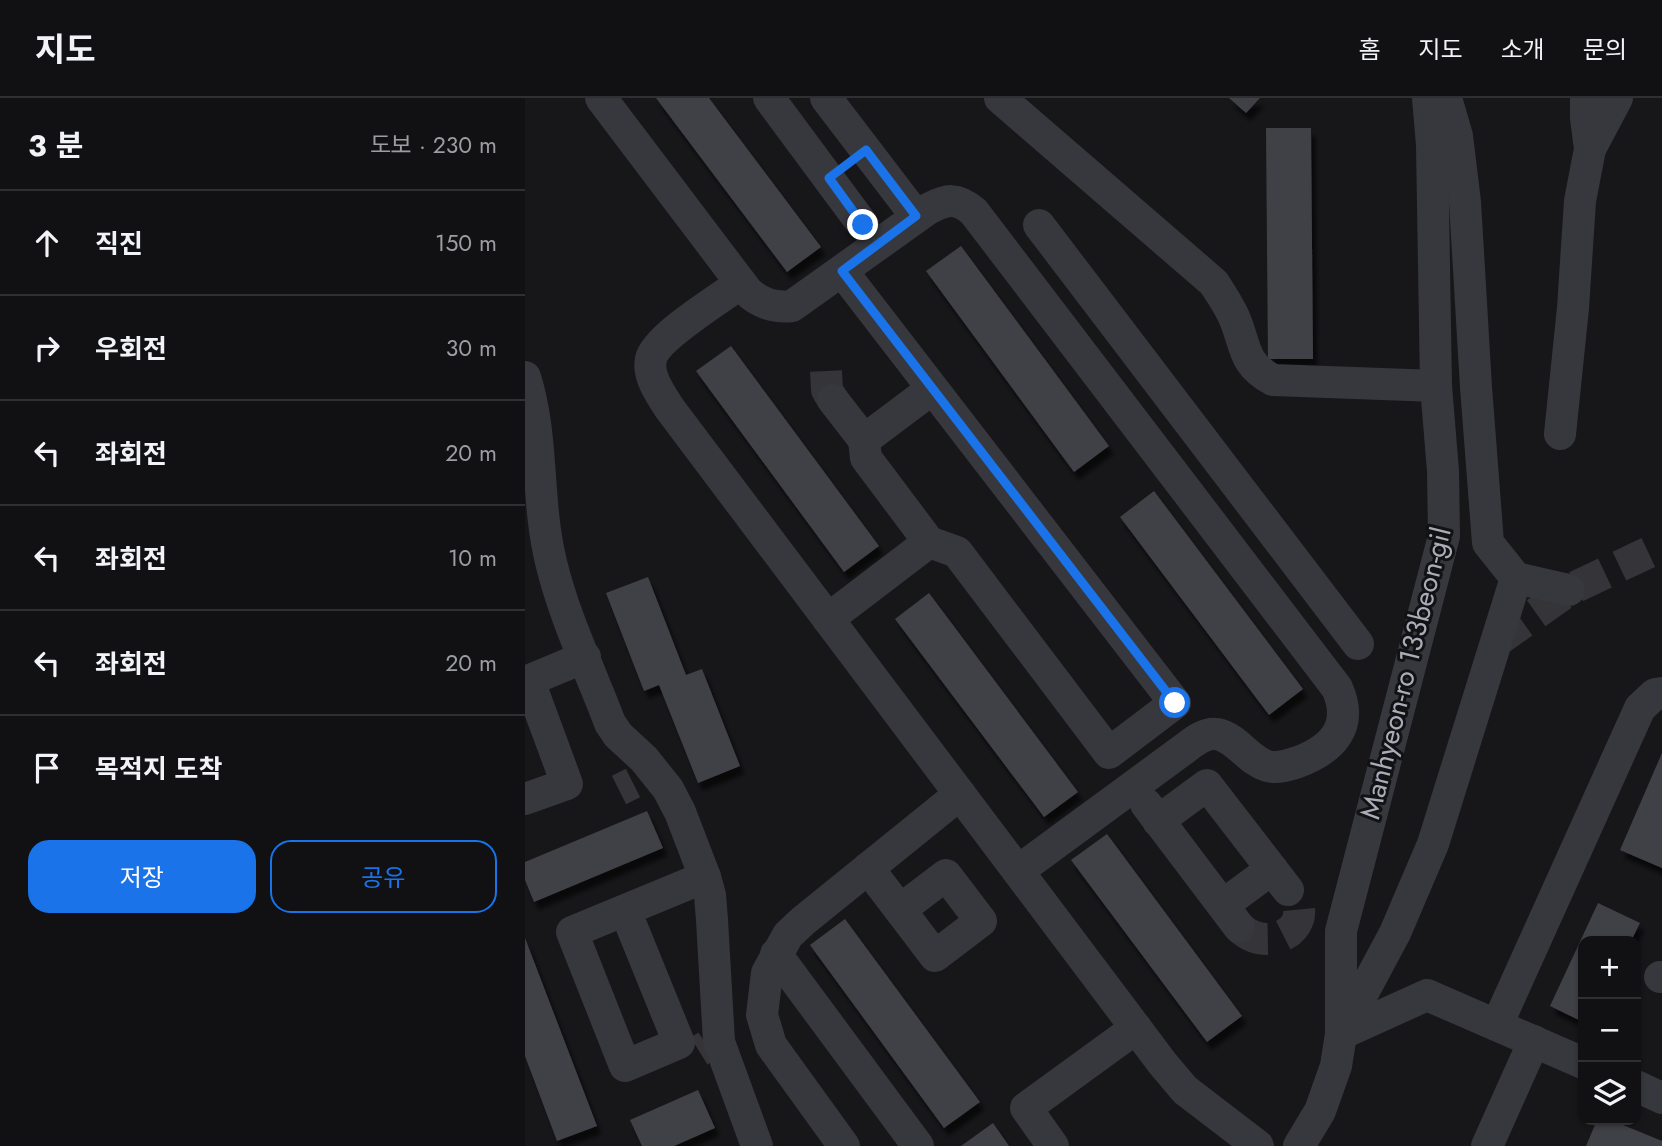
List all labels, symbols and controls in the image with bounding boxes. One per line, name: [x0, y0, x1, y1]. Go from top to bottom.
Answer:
text: 지도: [35, 26, 96, 73]
text: 홈: [1358, 32, 1380, 67]
text: 지도: [1418, 32, 1463, 67]
text: 소개: [1501, 32, 1545, 67]
text: 문의: [1583, 32, 1627, 67]
text: 3 분: [28, 124, 83, 167]
text: 도보 · 230 m: [370, 128, 497, 162]
route end: [847, 209, 878, 240]
icon: ahead: [28, 224, 66, 262]
text: 직진: [95, 225, 143, 263]
text: 150 m: [435, 226, 497, 260]
icon: right: [28, 329, 66, 367]
text: 우회전: [95, 330, 167, 368]
text: 30 m: [446, 331, 497, 365]
icon: left: [28, 434, 66, 472]
text: 좌회전: [95, 435, 167, 473]
text: 20 m: [445, 436, 497, 470]
street label: Manhyeon-ro 133beon-gil: [1349, 523, 1462, 823]
icon: left: [28, 539, 66, 577]
text: 좌회전: [95, 540, 167, 578]
text: 10 m: [448, 541, 497, 575]
icon: left: [28, 644, 66, 682]
text: 좌회전: [95, 645, 167, 683]
text: 20 m: [445, 646, 497, 680]
route start: [1159, 687, 1190, 718]
icon: arrive: [28, 749, 66, 787]
text: 목적지 도착: [95, 750, 222, 788]
button: 저장: [28, 840, 256, 913]
button: 공유: [270, 840, 497, 913]
map controls: [1578, 936, 1641, 1125]
button: +: [1578, 936, 1641, 999]
button: −: [1578, 999, 1641, 1062]
button: layers: [1578, 1062, 1641, 1125]

